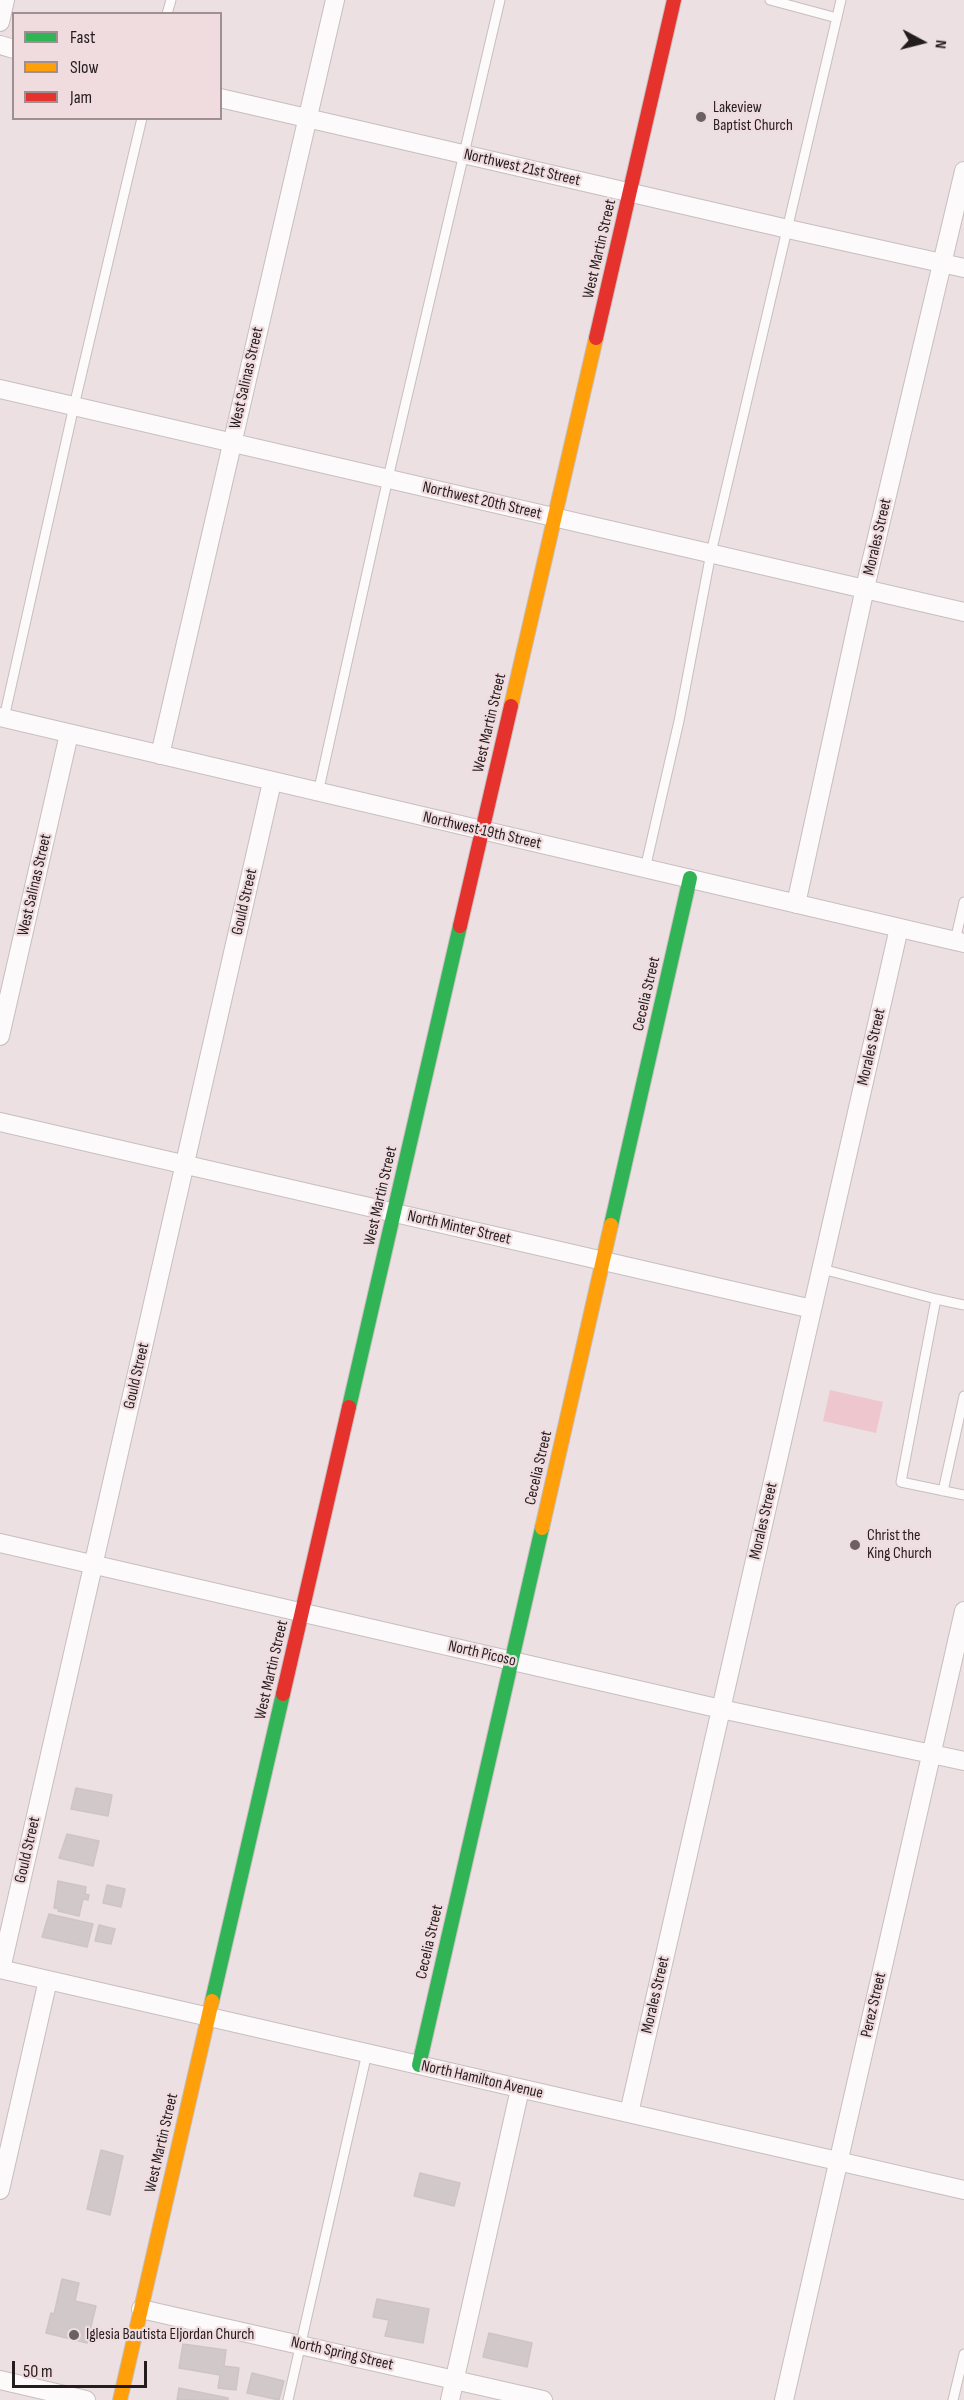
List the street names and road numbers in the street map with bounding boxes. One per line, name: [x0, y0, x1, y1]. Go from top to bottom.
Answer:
street label: Northwest 21st Street: [462, 145, 582, 191]
street label: West Martin Street: [579, 198, 621, 300]
street label: West Salinas Street: [226, 325, 268, 431]
street label: Northwest 20th Street: [421, 478, 543, 524]
street label: Morales Street: [860, 497, 896, 577]
street label: West Martin Street: [469, 672, 511, 774]
street label: Northwest 19th Street: [421, 808, 543, 854]
street label: West Salinas Street: [14, 832, 56, 938]
street label: Gould Street: [228, 867, 262, 937]
street label: Cecelia Street: [629, 955, 665, 1033]
street label: Morales Street: [854, 1007, 890, 1087]
street label: West Martin Street: [360, 1145, 402, 1247]
street label: North Minter Street: [406, 1207, 512, 1249]
street label: Gould Street: [120, 1341, 154, 1411]
street label: Cecelia Street: [521, 1429, 557, 1507]
street label: Morales Street: [746, 1481, 782, 1561]
street label: West Martin Street: [251, 1619, 293, 1721]
street label: North Picoso: [446, 1637, 518, 1671]
street label: Gould Street: [11, 1815, 45, 1885]
street label: Cecelia Street: [412, 1903, 448, 1981]
street label: Morales Street: [638, 1955, 674, 2035]
street label: Perez Street: [857, 1971, 891, 2039]
street label: North Hamilton Avenue: [419, 2057, 545, 2103]
street label: West Martin Street: [141, 2092, 183, 2194]
street label: North Spring Street: [289, 2333, 395, 2375]

